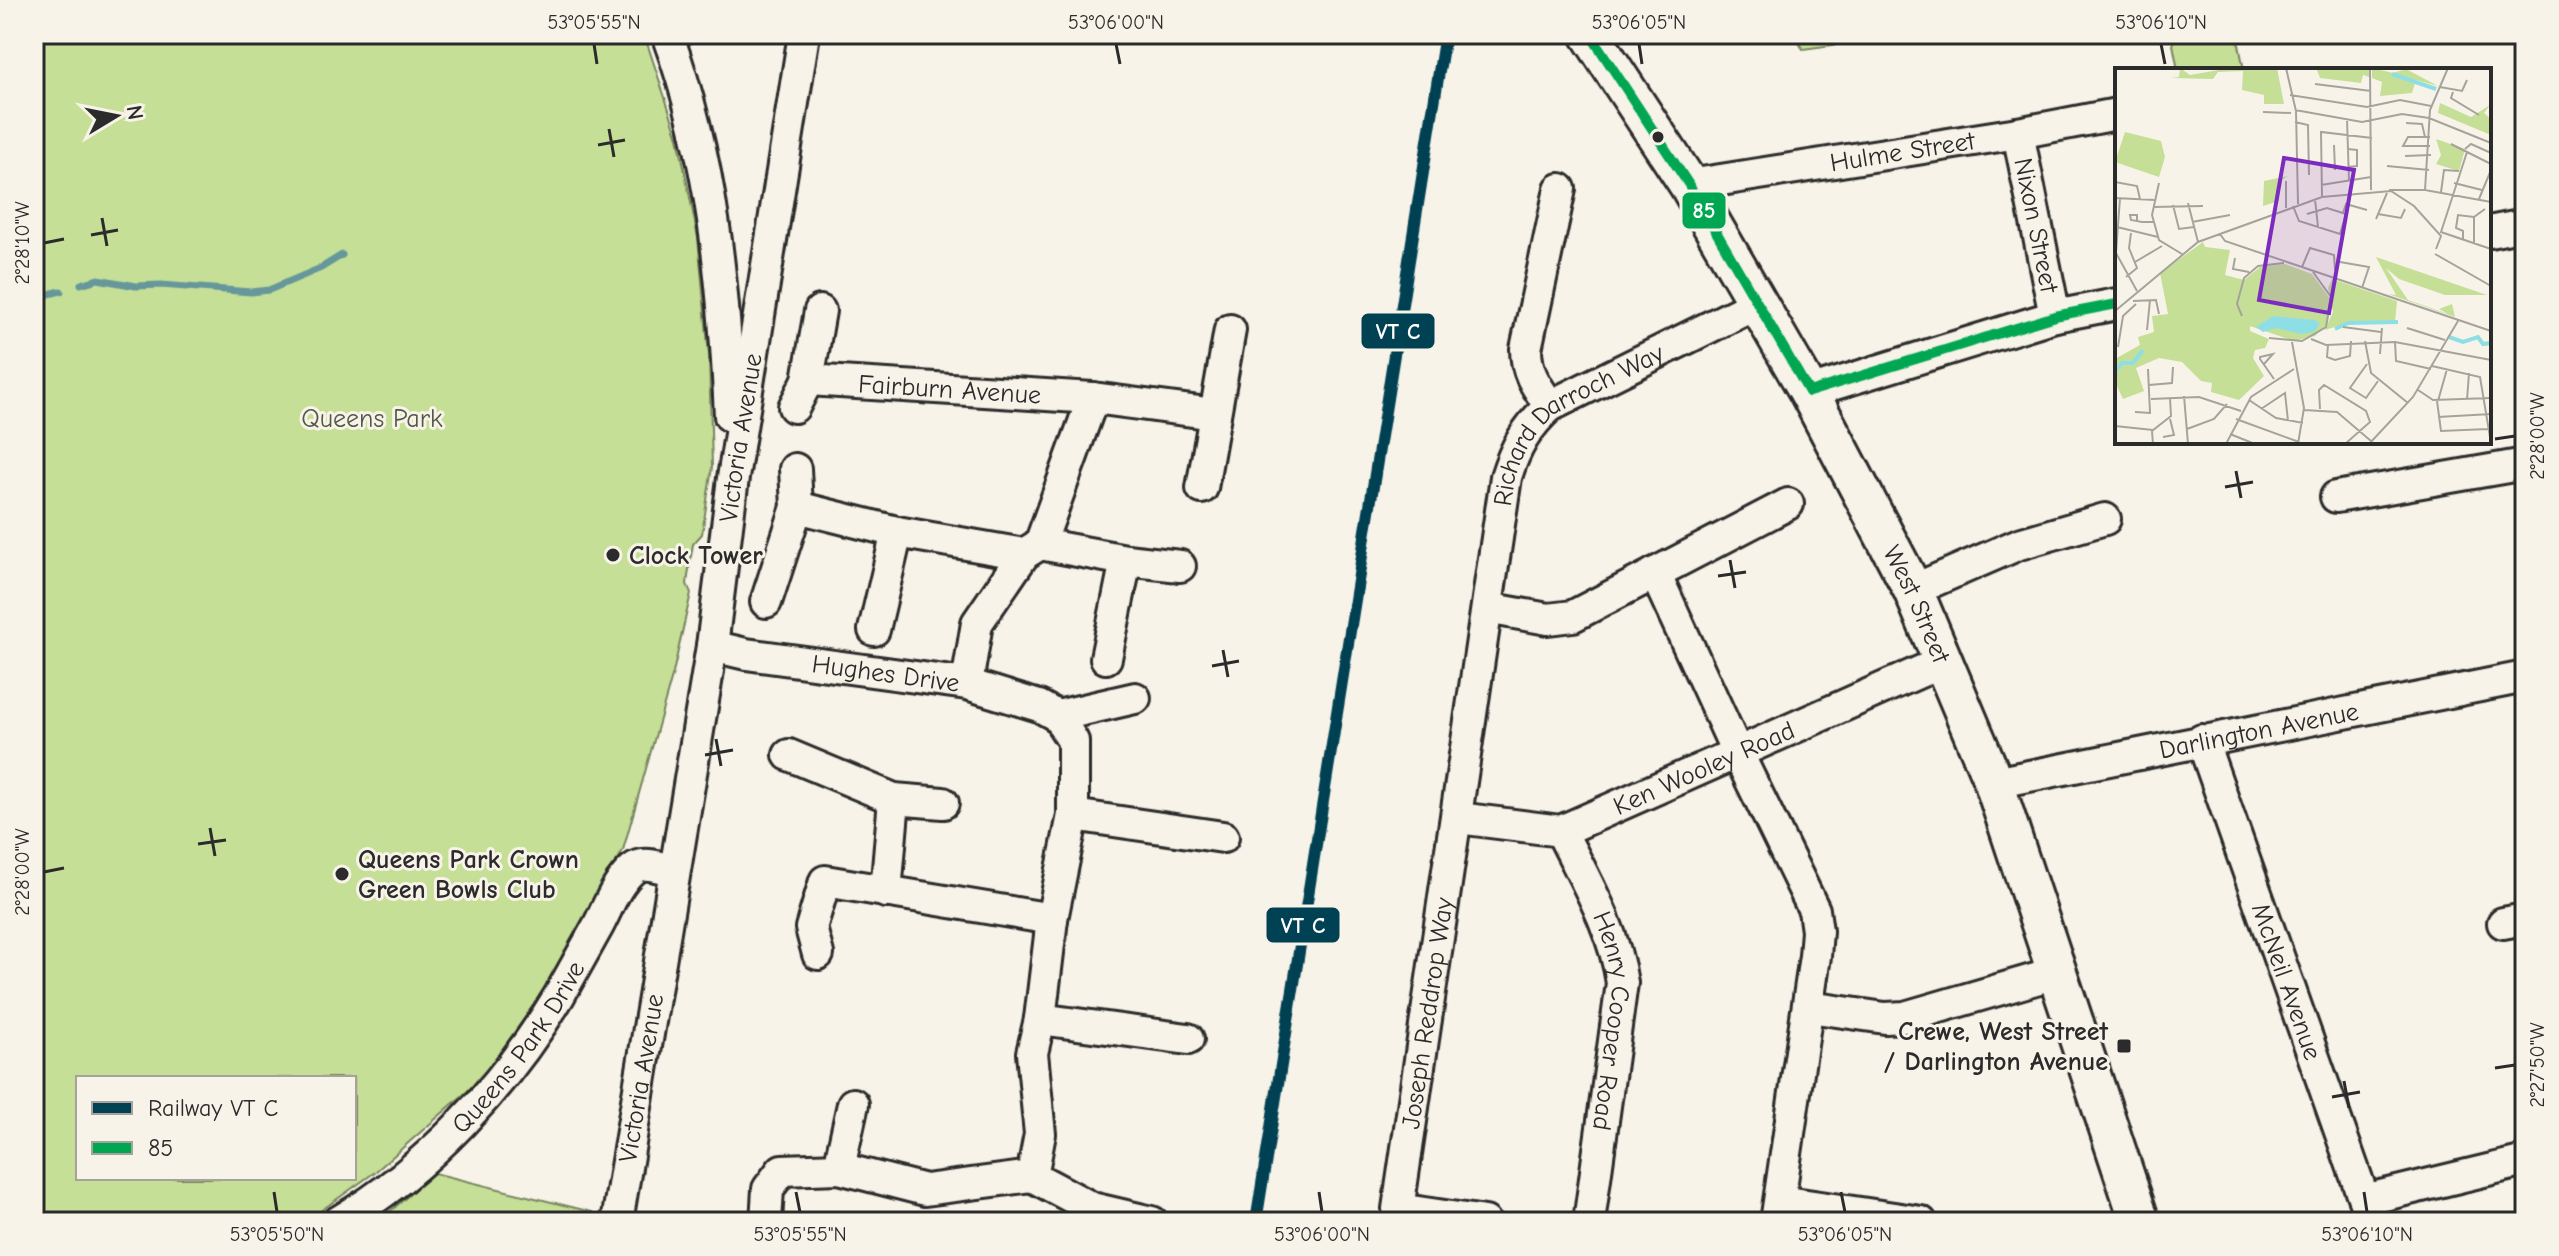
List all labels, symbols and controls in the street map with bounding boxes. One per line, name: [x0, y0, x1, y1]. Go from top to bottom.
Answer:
text: 53°05'55"N: [547, 11, 641, 34]
text: 53°06'00"N: [1068, 11, 1164, 34]
text: 53°06'05"N: [1592, 11, 1686, 34]
text: 53°06'10"N: [2115, 11, 2207, 34]
inset map: [2115, 68, 2491, 444]
north arrow: [76, 76, 156, 156]
text: N: [121, 103, 149, 122]
street label: Hulme Street: [1828, 126, 1979, 178]
unlabelled marker: [1650, 129, 1666, 145]
street label: Nixon Street: [2007, 155, 2064, 297]
line badge: 85: [1681, 191, 1727, 230]
text: 85: [1693, 198, 1715, 224]
text: 2°28'10"W: [11, 201, 34, 285]
line badge: VT C: [1360, 312, 1436, 350]
text: VT C: [1376, 319, 1420, 345]
street label: Richard Darroch Way: [1488, 338, 1669, 508]
street label: Victoria Avenue: [714, 351, 769, 524]
street label: Fairburn Avenue: [857, 369, 1042, 411]
text: 2°28'00"W: [2526, 392, 2549, 480]
park label: Queens Park: [301, 404, 443, 434]
place label: Clock Tower: [629, 541, 763, 571]
street label: West Street: [1876, 541, 1956, 669]
marker: Clock Tower: [604, 546, 622, 564]
street label: Hughes Drive: [810, 649, 961, 699]
street label: Darlington Avenue: [2157, 697, 2361, 766]
street label: Ken Wooley Road: [1609, 715, 1799, 822]
text: 2°28'00"W: [11, 828, 34, 916]
place label: Queens Park Crown Green Bowls Club: [358, 845, 579, 905]
marker: Queens Park Crown Green Bowls Club: [333, 865, 351, 883]
street label: Joseph Reddrop Way: [1396, 895, 1460, 1131]
street label: McNeil Avenue: [2245, 899, 2328, 1064]
line badge: VT C: [1265, 906, 1341, 944]
street label: Henry Cooper Road: [1586, 907, 1636, 1132]
text: VT C: [1281, 913, 1325, 939]
street label: Queens Park Drive: [446, 956, 591, 1140]
street label: Victoria Avenue: [613, 992, 670, 1165]
place label: Crewe, West Street / Darlington Avenue: [1884, 1017, 2108, 1077]
text: 2°27'50"W: [2526, 1022, 2549, 1108]
marker: Crewe, West Street / Darlington Avenue: [2115, 1037, 2133, 1055]
legend: [76, 1076, 356, 1180]
text: Railway VT C: [148, 1094, 278, 1122]
text: 85: [148, 1134, 173, 1162]
text: 53°05'50"N: [230, 1223, 324, 1246]
text: 53°05'55"N: [753, 1223, 847, 1246]
text: 53°06'00"N: [1274, 1223, 1370, 1246]
text: 53°06'05"N: [1798, 1223, 1892, 1246]
text: 53°06'10"N: [2321, 1223, 2413, 1246]

